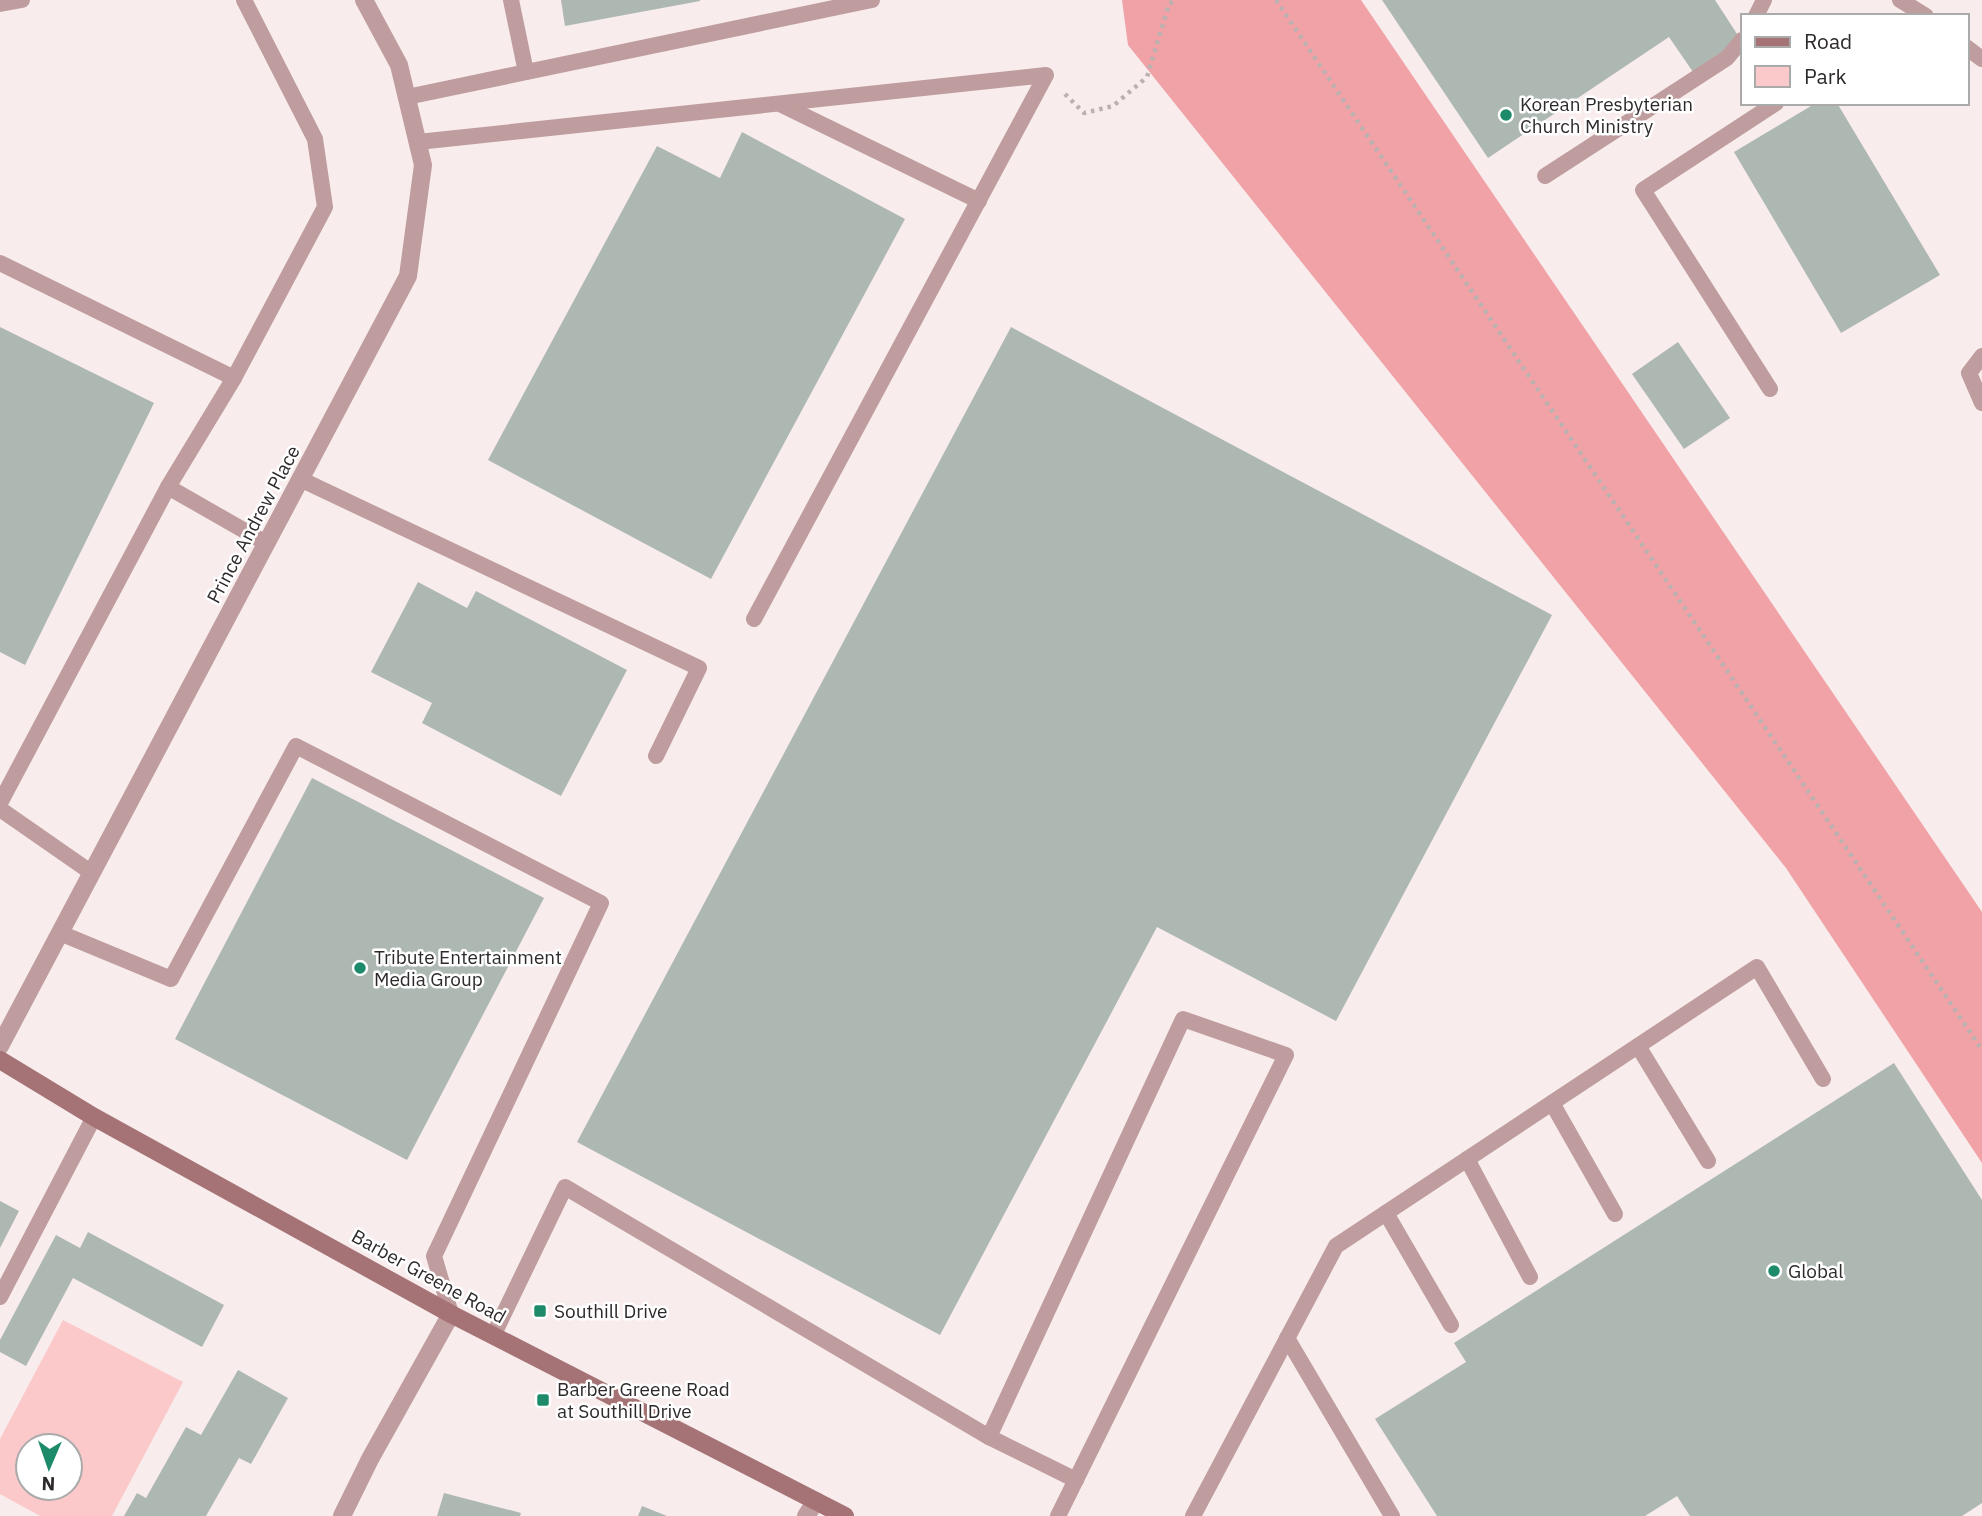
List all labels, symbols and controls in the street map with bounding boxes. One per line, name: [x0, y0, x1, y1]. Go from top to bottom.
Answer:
legend: [1741, 14, 1968, 105]
text: Road: [1804, 27, 1852, 55]
text: Park: [1804, 62, 1847, 90]
place label: Korean Presbyterian Church Ministry: [1520, 92, 1693, 138]
marker: Korean Presbyterian Church Ministry: [1498, 107, 1514, 123]
street label: Prince Andrew Place: [201, 441, 305, 607]
place label: Tribute Entertainment Media Group: [374, 945, 562, 991]
marker: Tribute Entertainment Media Group: [352, 960, 368, 976]
street label: Barber Greene Road: [348, 1224, 510, 1328]
place label: Global: [1788, 1259, 1843, 1283]
marker: Global: [1766, 1263, 1782, 1279]
place label: Southill Drive: [554, 1299, 668, 1323]
marker: Southill Drive: [532, 1303, 548, 1319]
place label: Barber Greene Road at Southill Drive: [557, 1377, 730, 1423]
marker: Barber Greene Road at Southill Drive: [535, 1392, 551, 1408]
north arrow: [14, 1432, 84, 1502]
text: N: [41, 1472, 56, 1496]

